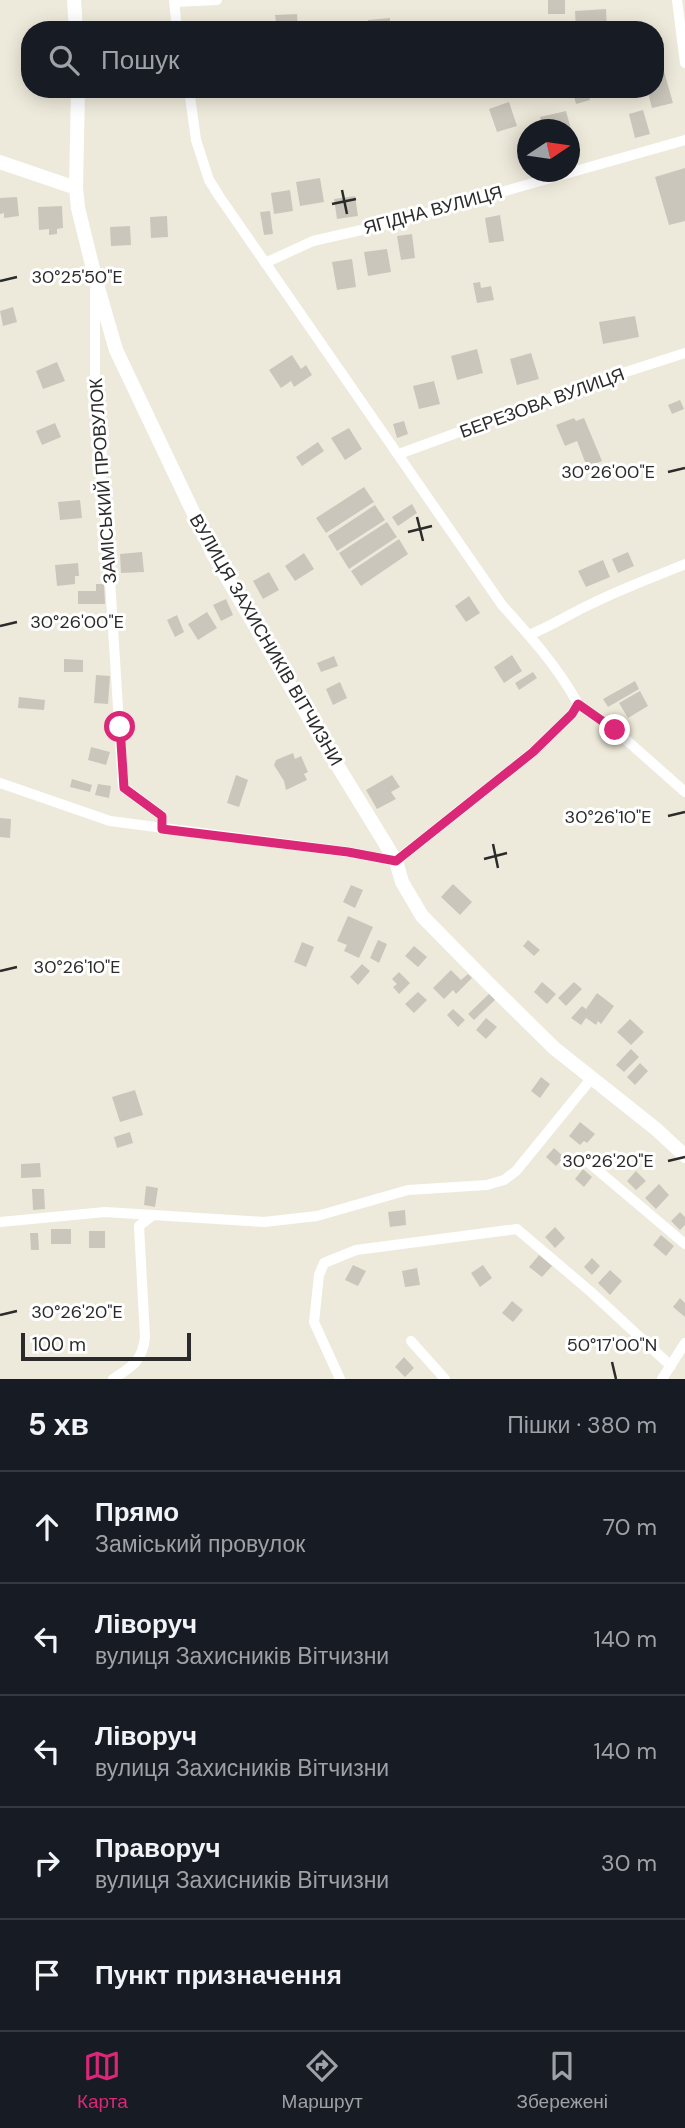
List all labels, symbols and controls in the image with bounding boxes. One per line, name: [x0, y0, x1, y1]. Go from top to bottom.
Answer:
search box: [21, 21, 664, 98]
icon: search: [45, 41, 83, 79]
text: Пошук: [101, 43, 179, 77]
north arrow: [517, 119, 580, 182]
street label: ЯГІДНА ВУЛИЦЯ: [361, 180, 505, 240]
text: 30°25'50"E: [31, 265, 123, 289]
street label: БЕРЕЗОВА ВУЛИЦЯ: [456, 362, 628, 444]
street label: ЗАМІСЬКИЙ ПРОВУЛОК: [84, 377, 122, 585]
text: 30°26'00"E: [561, 460, 655, 484]
street label: ВУЛИЦЯ ЗАХИСНИКІВ ВІТЧИЗНИ: [184, 510, 348, 770]
text: 30°26'00"E: [30, 610, 124, 634]
route start: [104, 711, 135, 742]
route end: [599, 714, 630, 745]
text: 30°26'10"E: [565, 805, 652, 829]
text: 30°26'10"E: [34, 955, 121, 979]
text: 30°26'20"E: [562, 1149, 654, 1173]
text: 30°26'20"E: [31, 1300, 123, 1324]
scale bar: [21, 1330, 191, 1362]
text: 100 m: [32, 1332, 86, 1357]
text: 50°17'00"N: [567, 1333, 657, 1357]
text: 5 хв: [28, 1405, 89, 1444]
text: Пішки · 380 m: [507, 1410, 657, 1440]
text: Прямо: [95, 1495, 179, 1529]
icon: ahead: [28, 1508, 66, 1546]
text: 70 m: [603, 1512, 657, 1542]
text: Заміський провулок: [95, 1529, 305, 1559]
text: Ліворуч: [95, 1607, 197, 1641]
icon: left: [28, 1620, 66, 1658]
text: 140 m: [594, 1624, 657, 1654]
text: вулиця Захисників Вітчизни: [95, 1641, 389, 1671]
text: Ліворуч: [95, 1719, 197, 1753]
icon: left: [28, 1732, 66, 1770]
text: 140 m: [594, 1736, 657, 1766]
text: вулиця Захисників Вітчизни: [95, 1753, 389, 1783]
text: Праворуч: [95, 1831, 221, 1865]
icon: right: [28, 1844, 66, 1882]
text: 30 m: [601, 1848, 657, 1878]
text: вулиця Захисників Вітчизни: [95, 1865, 389, 1895]
icon: arrive: [28, 1956, 66, 1994]
text: Пункт призначення: [95, 1958, 342, 1992]
tab: Карта: [77, 2047, 128, 2114]
tab: Маршрут: [282, 2047, 363, 2114]
tab: Збережені: [516, 2047, 608, 2114]

